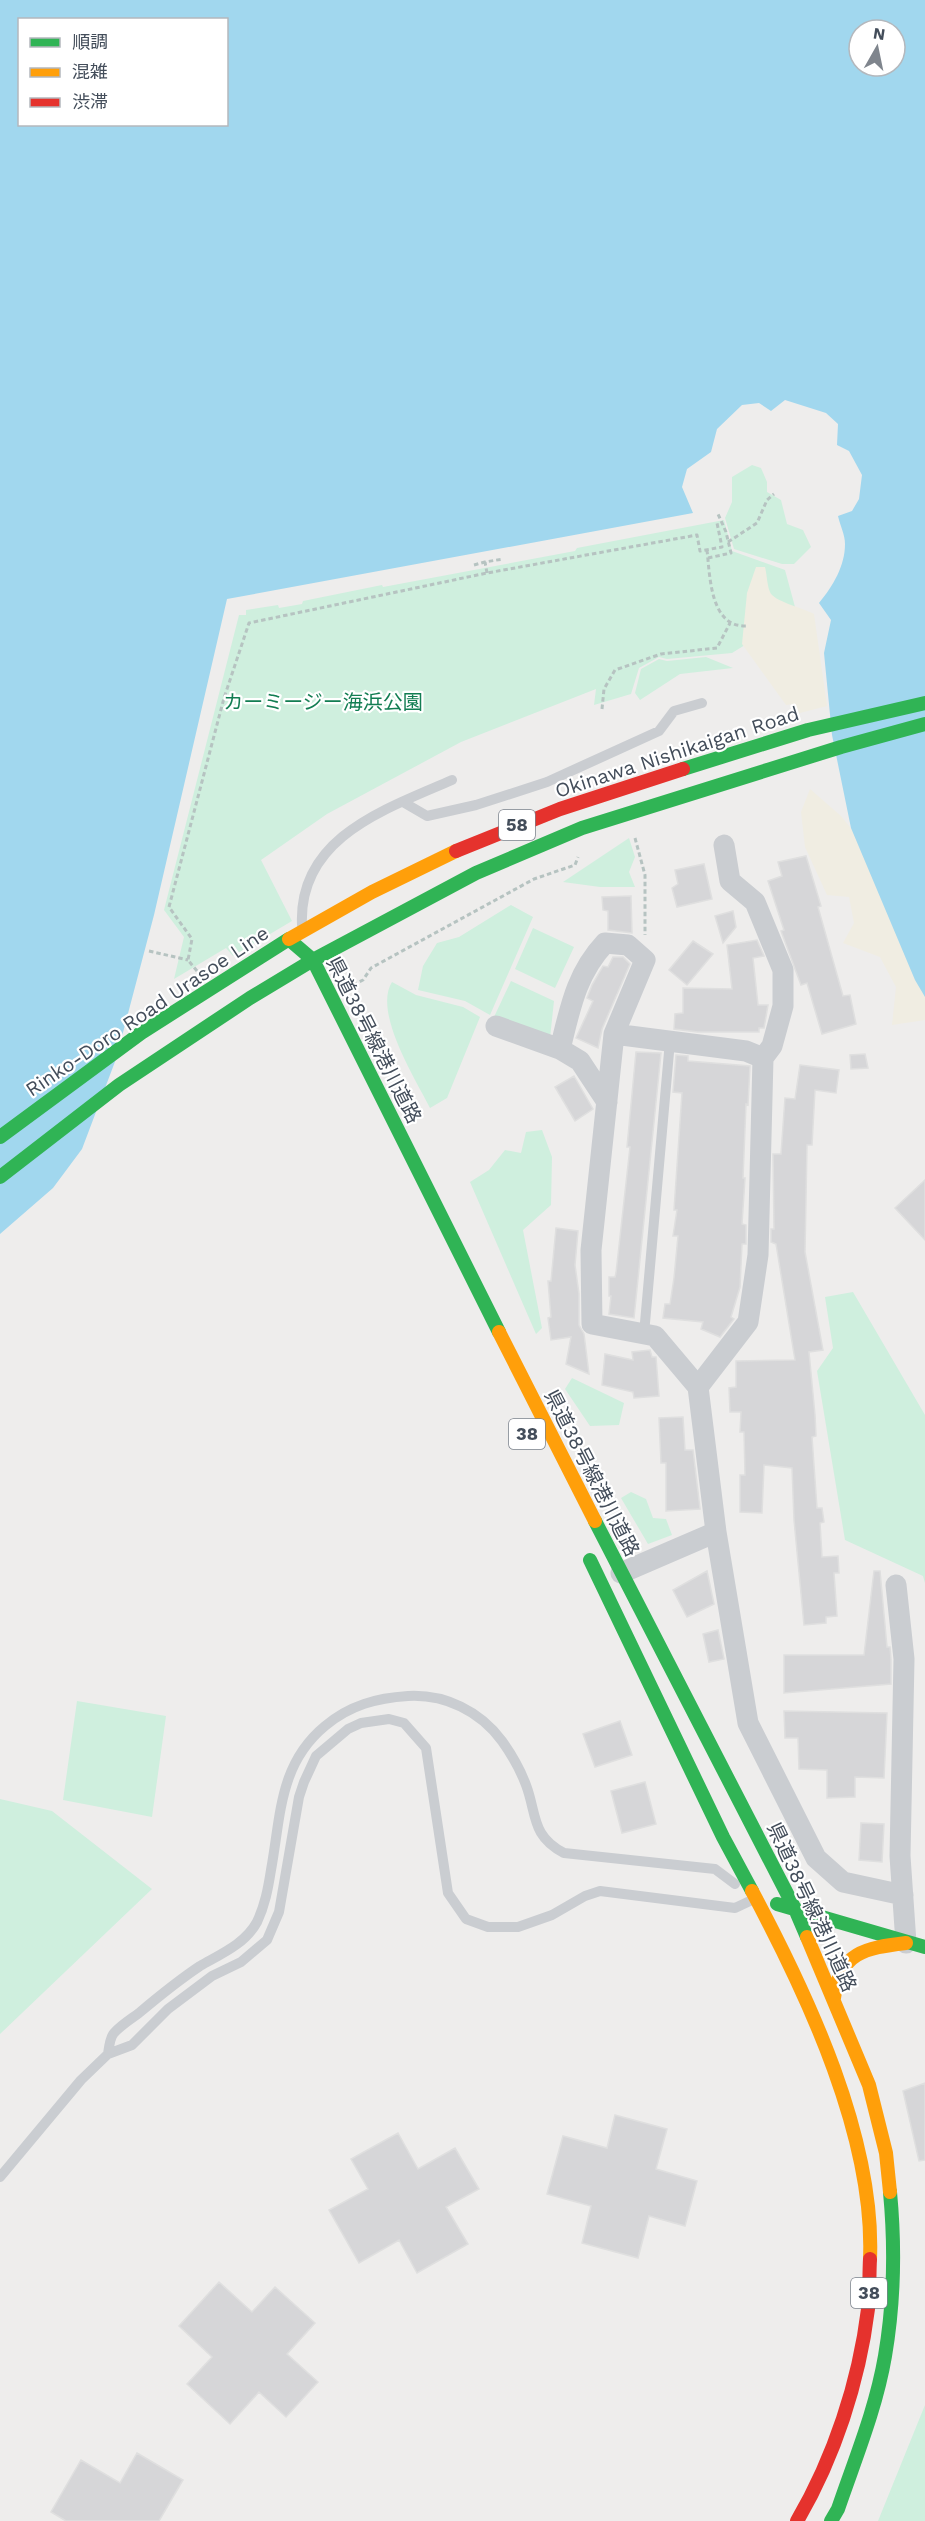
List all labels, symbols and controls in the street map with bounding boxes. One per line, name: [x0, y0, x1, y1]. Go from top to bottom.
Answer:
legend: [18, 18, 228, 126]
north arrow: [847, 18, 907, 78]
text: N: [872, 23, 887, 44]
text: 順調: [72, 31, 108, 52]
text: 混雑: [72, 61, 108, 82]
text: 渋滞: [72, 91, 108, 112]
park label: カーミージー海浜公園: [223, 690, 423, 714]
street label: Okinawa Nishikaigan Road: [552, 701, 802, 803]
road number: 58: [499, 810, 535, 840]
street label: Rinko-Doro Road Urasoe Line: [21, 920, 273, 1102]
street label: 県道38号線港川道路: [322, 953, 426, 1127]
street label: 県道38号線港川道路: [540, 1386, 644, 1560]
road number: 38: [509, 1419, 545, 1449]
street label: 県道38号線港川道路: [762, 1819, 862, 1995]
road number: 38: [851, 2278, 887, 2308]

